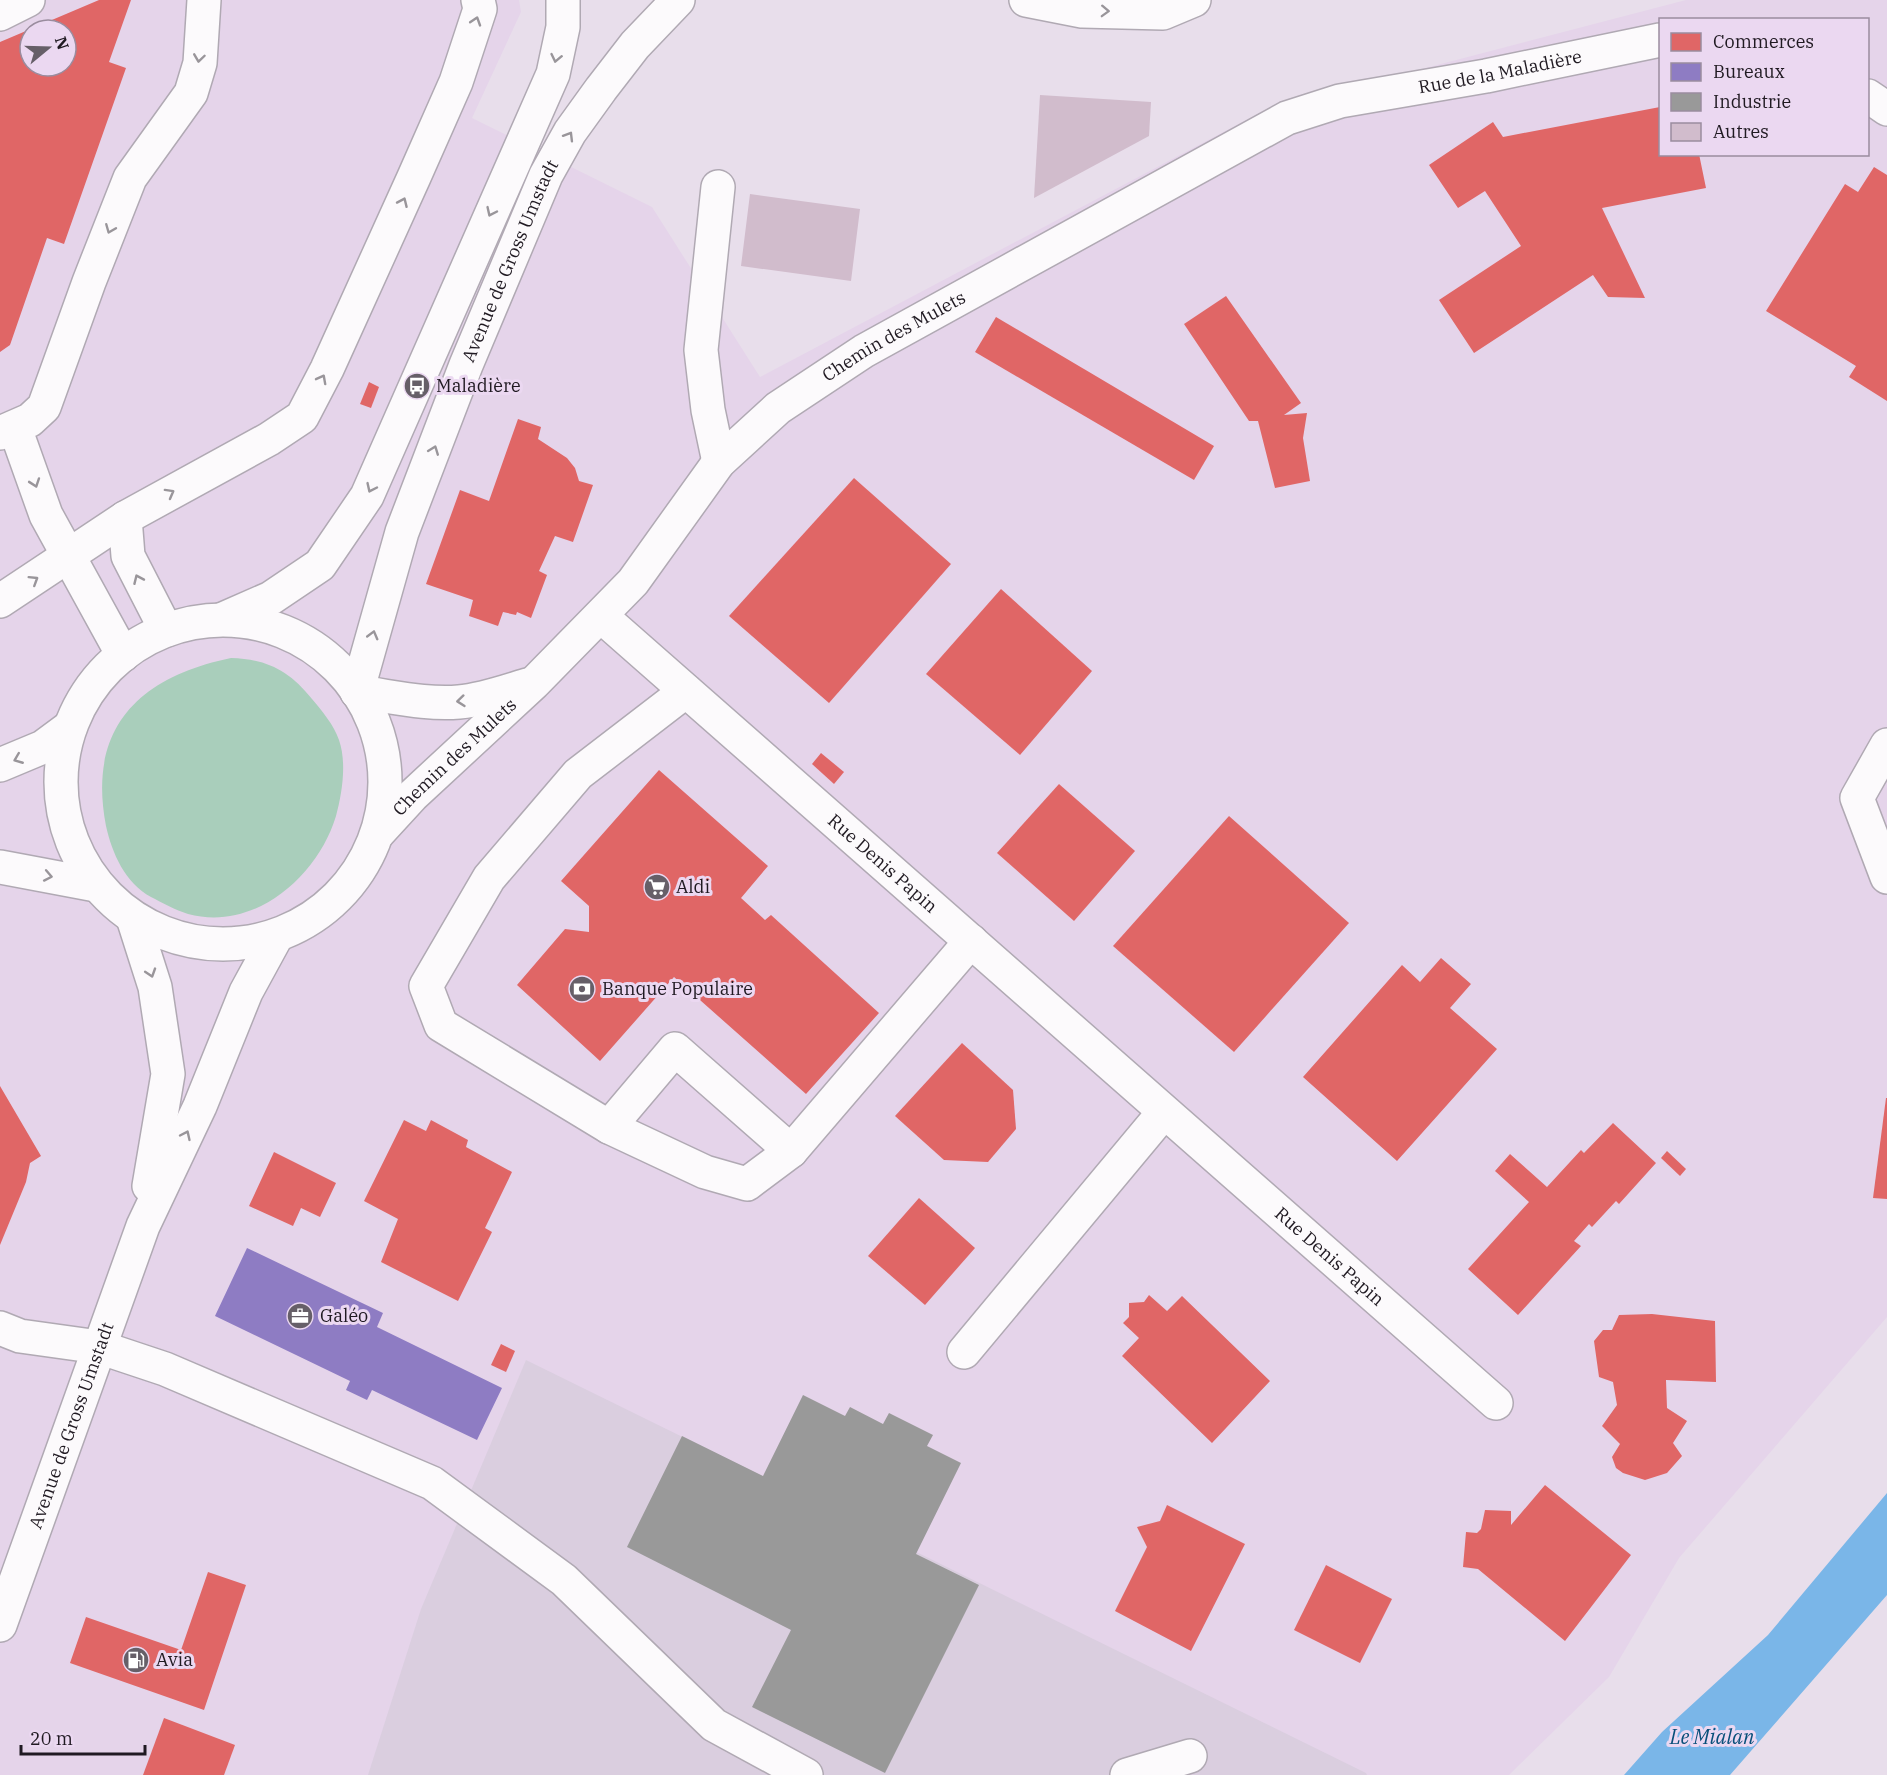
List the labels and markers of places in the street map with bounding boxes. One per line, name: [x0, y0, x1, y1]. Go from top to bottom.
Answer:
bus stop icon: Maladière: [402, 371, 432, 401]
place label: Maladière: [436, 374, 521, 397]
supermarket icon: Aldi: [642, 872, 672, 902]
place label: Aldi: [676, 875, 711, 898]
bank icon: Banque Populaire: [567, 974, 597, 1004]
place label: Banque Populaire: [602, 977, 753, 1000]
office icon: Galéo: [285, 1301, 315, 1331]
place label: Galéo: [320, 1304, 368, 1327]
fuel station icon: Avia: [121, 1645, 151, 1675]
place label: Avia: [156, 1648, 193, 1671]

